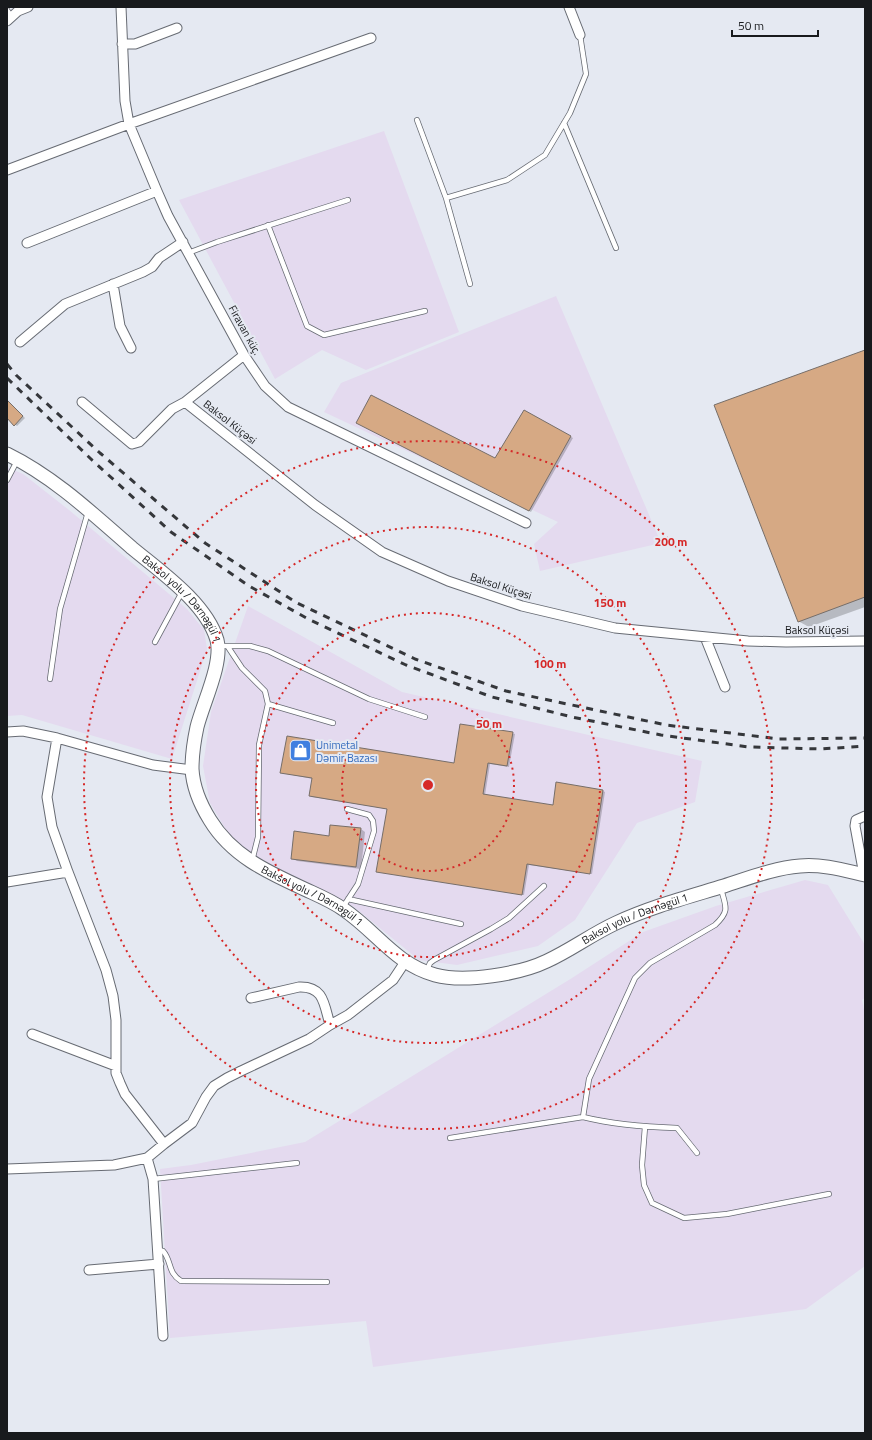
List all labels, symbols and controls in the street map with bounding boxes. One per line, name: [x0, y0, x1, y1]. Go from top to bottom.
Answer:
scale bar: [732, 12, 818, 38]
text: 50 m: [738, 16, 764, 35]
street label: Firavan küç.: [225, 302, 265, 358]
street label: Baksol Küçəsi: [200, 396, 260, 448]
text: 200 m: [655, 532, 687, 551]
street label: Baksol yolu / Dərnəgül 1: [139, 551, 225, 644]
street label: Baksol Küçəsi: [468, 569, 534, 603]
text: 150 m: [594, 593, 626, 612]
street label: Baksol Küçəsi: [785, 622, 849, 638]
text: 100 m: [534, 654, 566, 673]
text: 50 m: [476, 714, 502, 733]
place label: Unimetal Dəmir Bazası: [316, 737, 377, 766]
shop icon: Unimetal Dəmir Bazası: [288, 738, 314, 764]
centre of rings: [421, 778, 435, 792]
street label: Baksol yolu / Dərnəgül 1: [258, 861, 367, 930]
street label: Baksol yolu / Dərnəgül 1: [579, 889, 690, 948]

